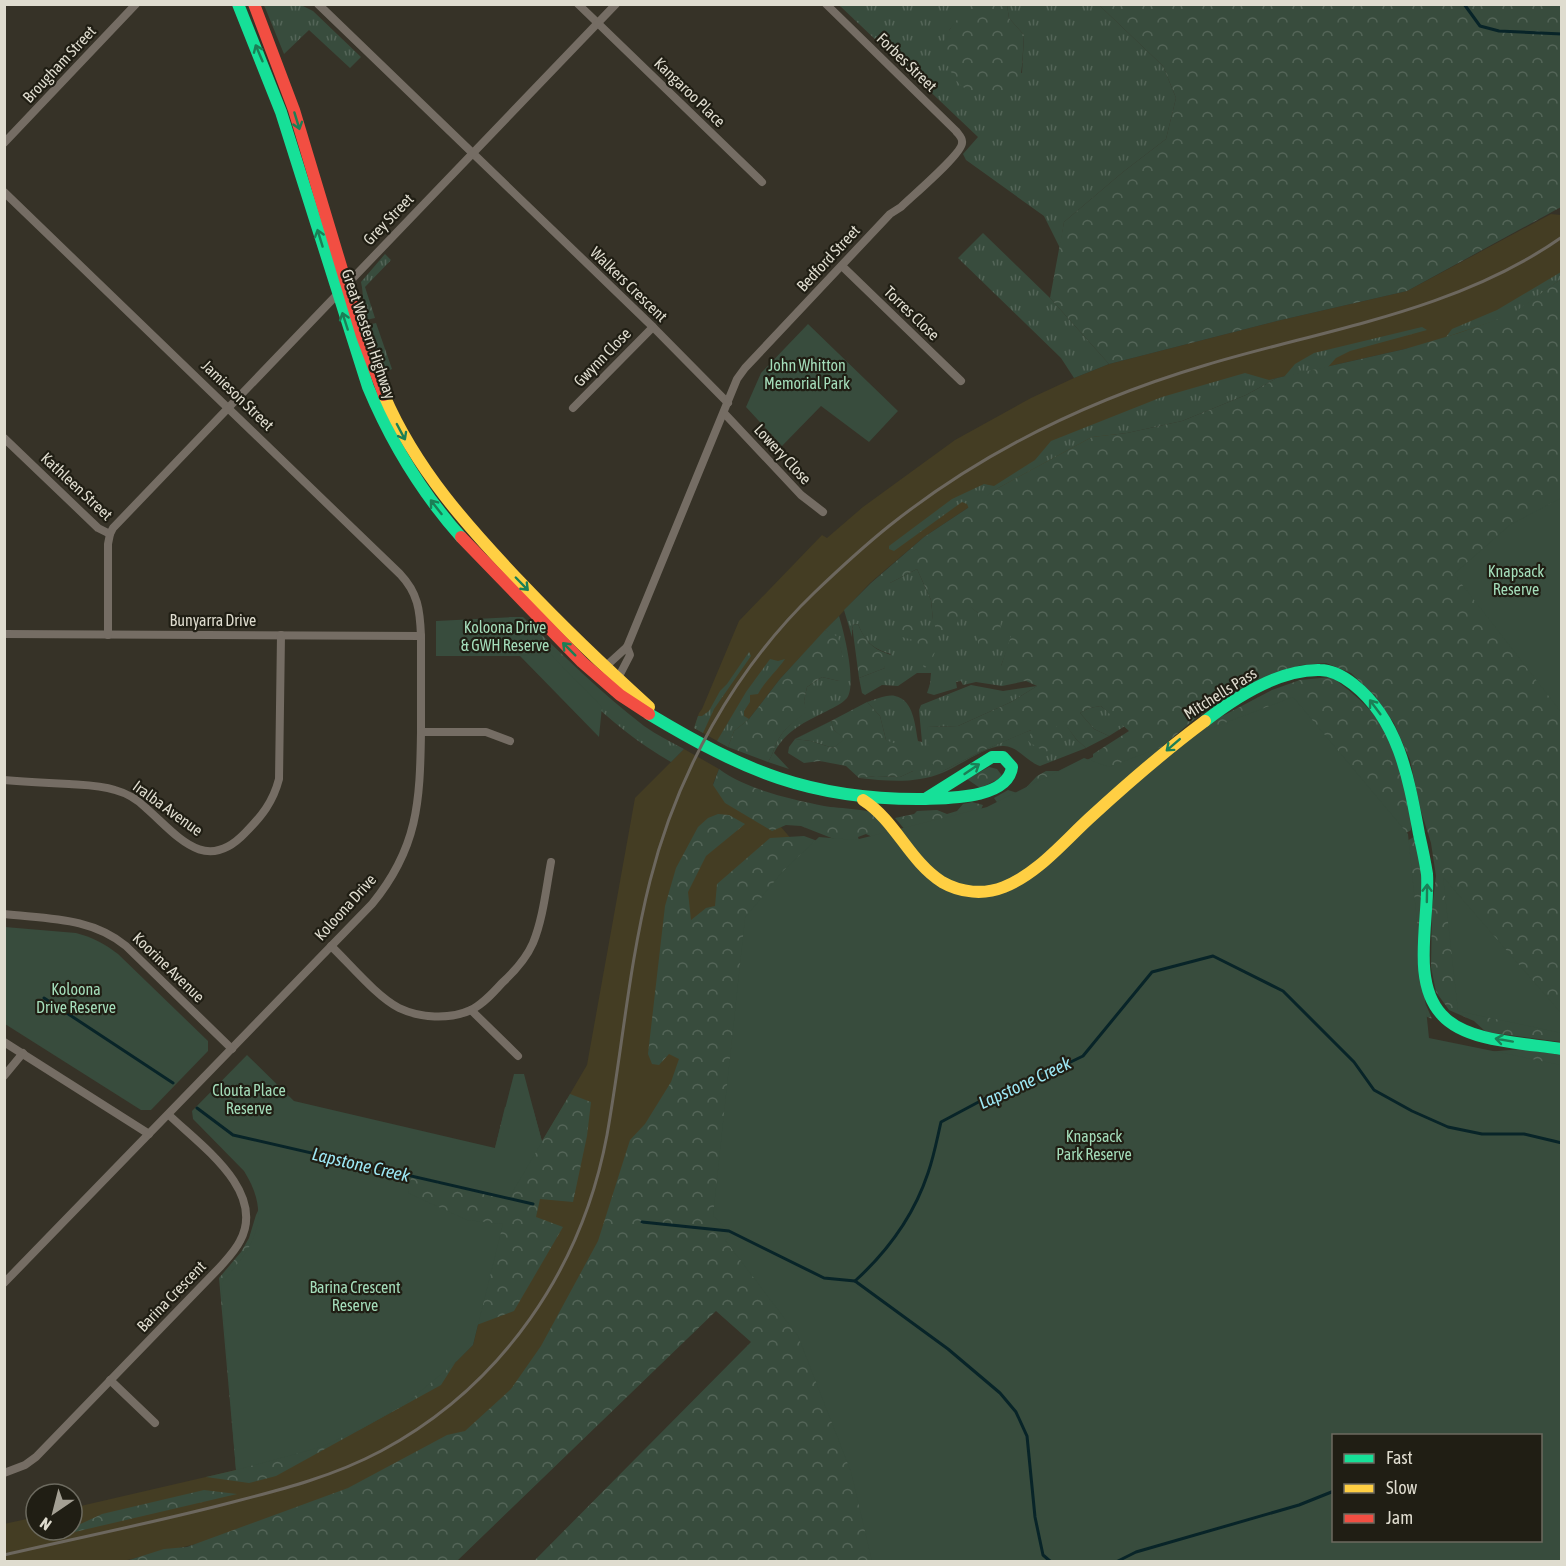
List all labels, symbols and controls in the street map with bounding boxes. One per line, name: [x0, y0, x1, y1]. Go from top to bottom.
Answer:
street label: Brougham Street: [19, 22, 100, 107]
street label: Forbes Street: [873, 29, 941, 95]
one-way arrow: [253, 45, 264, 63]
street label: Kangaroo Place: [650, 54, 729, 131]
one-way arrow: [292, 111, 303, 130]
street label: Grey Street: [359, 189, 418, 249]
street label: Bedford Street: [793, 221, 863, 295]
one-way arrow: [314, 229, 325, 248]
street label: Walkers Crescent: [587, 243, 671, 325]
street label: Great Western Highway: [337, 267, 400, 402]
street label: Torres Close: [881, 282, 943, 344]
one-way arrow: [339, 312, 350, 331]
street label: Gwynn Close: [570, 324, 635, 391]
street label: Jamieson Street: [198, 356, 278, 434]
park label: John Whitton Memorial Park: [764, 356, 850, 392]
street label: Lowery Close: [750, 420, 815, 488]
one-way arrow: [396, 423, 408, 441]
street label: Kathleen Street: [38, 448, 117, 524]
one-way arrow: [430, 499, 443, 515]
park label: Knapsack Reserve: [1488, 562, 1544, 598]
one-way arrow: [515, 577, 530, 592]
street label: Bunyarra Drive: [170, 611, 256, 630]
park label: Koloona Drive & GWH Reserve: [461, 618, 549, 654]
one-way arrow: [562, 642, 577, 657]
street label: Mitchells Pass: [1180, 663, 1260, 722]
one-way arrow: [1369, 700, 1381, 716]
one-way arrow: [1165, 739, 1181, 752]
one-way arrow: [963, 763, 980, 775]
street label: Iralba Avenue: [130, 777, 206, 839]
street label: Koloona Drive: [311, 870, 379, 944]
one-way arrow: [1421, 883, 1433, 903]
street label: Koorine Avenue: [129, 928, 209, 1006]
park label: Koloona Drive Reserve: [36, 980, 116, 1016]
one-way arrow: [1494, 1034, 1514, 1045]
water label: Lapstone Creek: [975, 1051, 1075, 1113]
park label: Clouta Place Reserve: [212, 1081, 286, 1117]
park label: Knapsack Park Reserve: [1056, 1127, 1132, 1163]
water label: Lapstone Creek: [310, 1143, 413, 1186]
street label: Barina Crescent: [133, 1257, 209, 1335]
park label: Barina Crescent Reserve: [309, 1278, 401, 1314]
legend: [1332, 1434, 1542, 1542]
text: Fast: [1386, 1447, 1413, 1468]
text: Slow: [1386, 1477, 1417, 1498]
north arrow: [24, 1482, 84, 1542]
text: Jam: [1386, 1507, 1413, 1528]
text: N: [36, 1514, 54, 1534]

